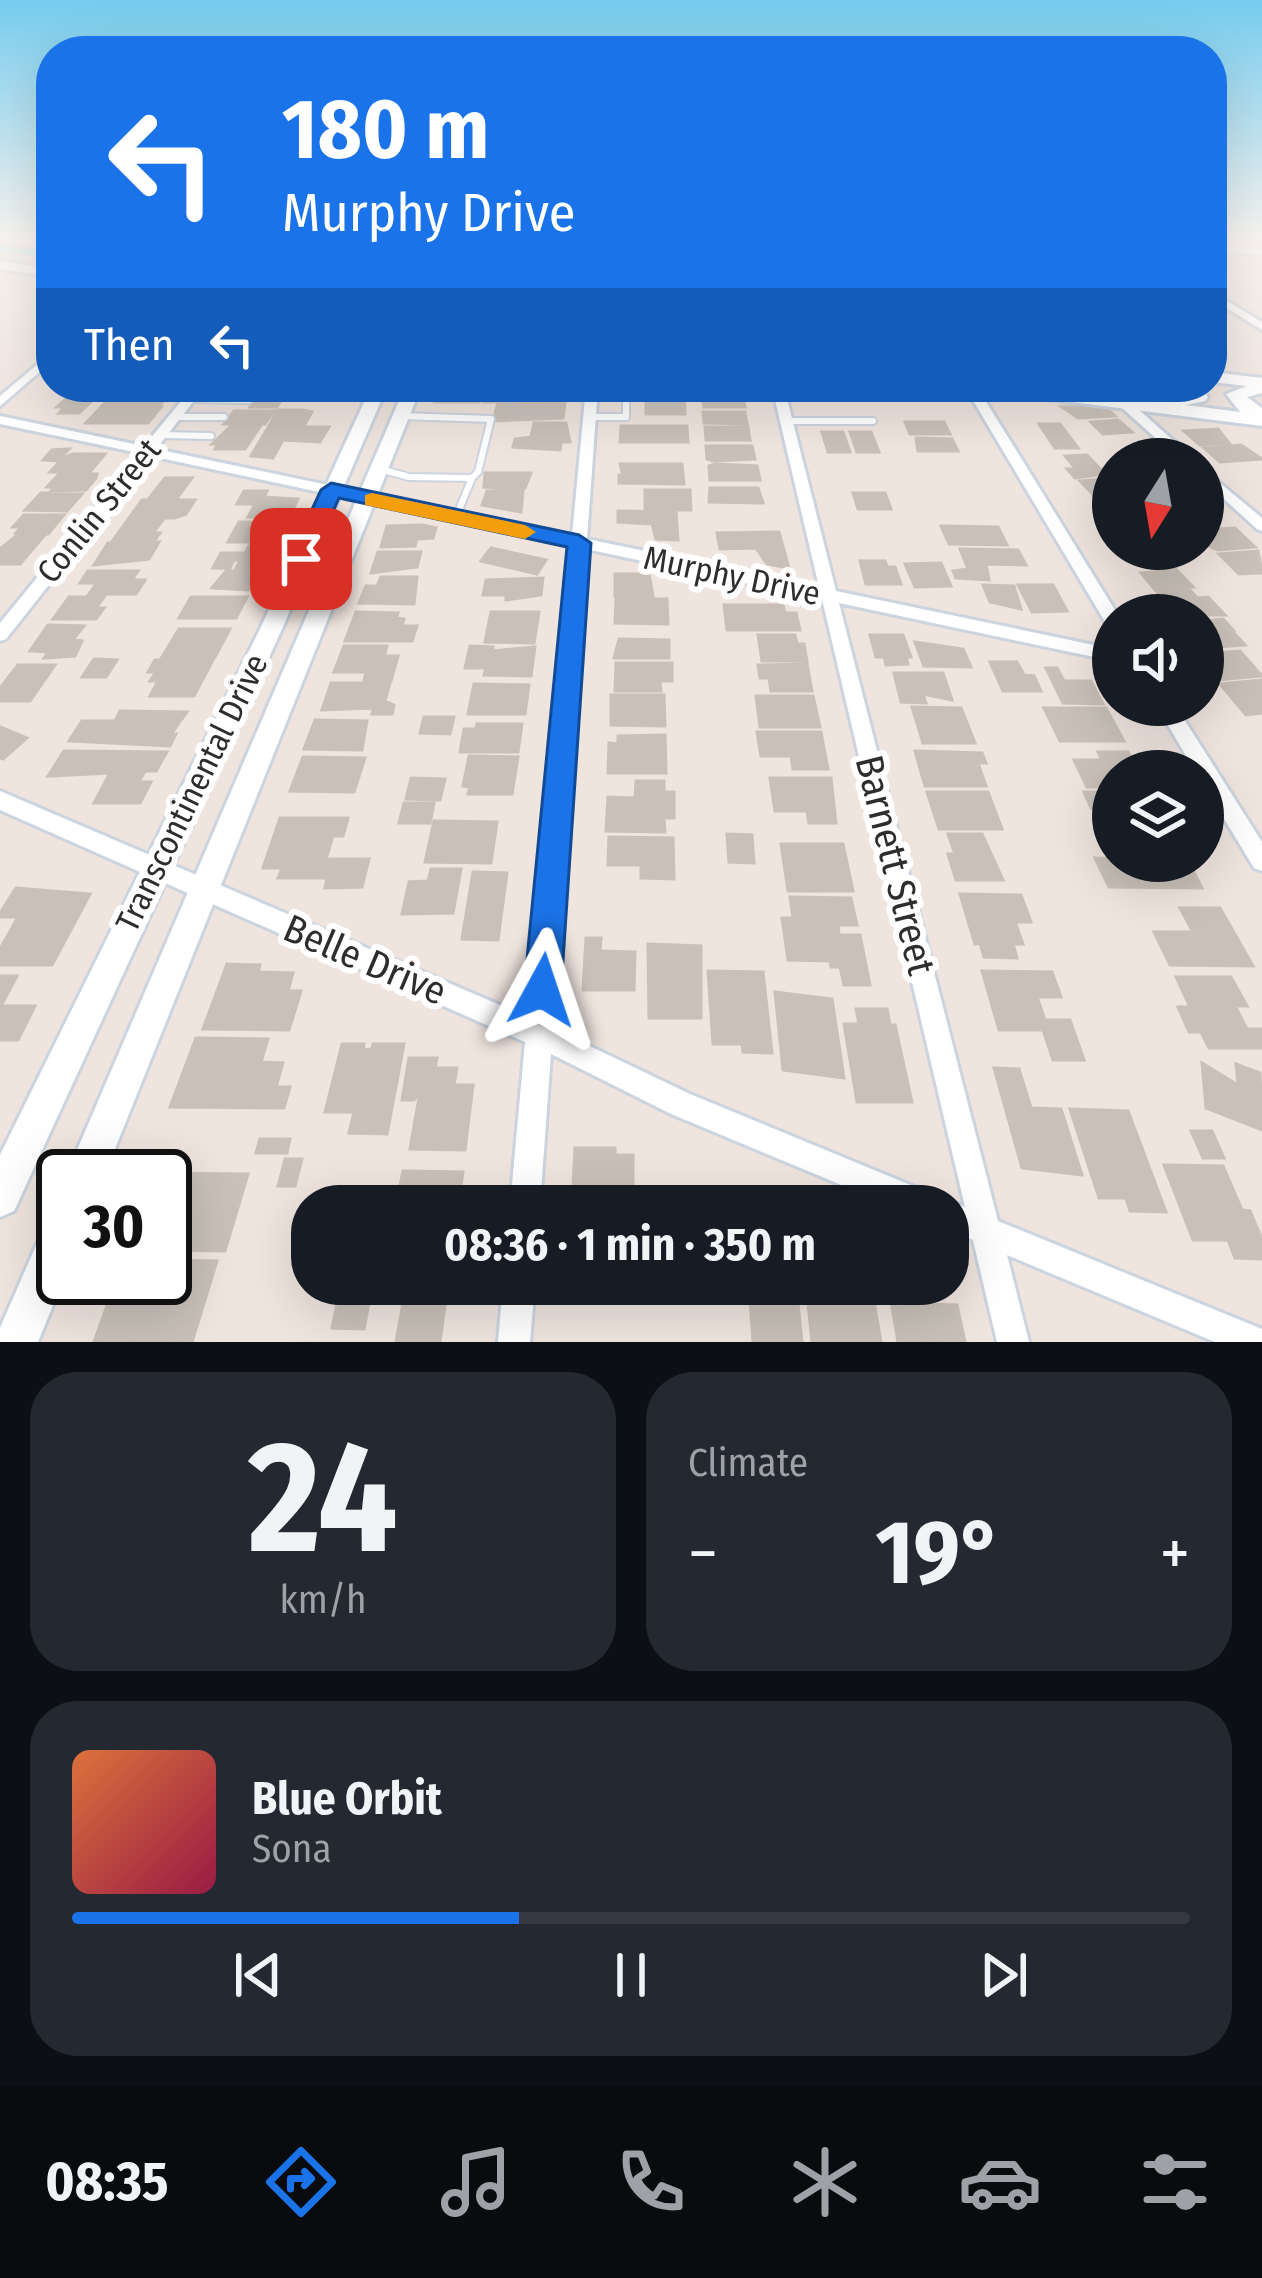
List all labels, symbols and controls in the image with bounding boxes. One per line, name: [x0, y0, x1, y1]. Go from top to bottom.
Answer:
text: 180 m: [282, 79, 489, 180]
icon: left: [84, 84, 240, 240]
text: Murphy Drive: [282, 181, 575, 245]
icon: left: [199, 312, 265, 378]
text: Then: [84, 318, 175, 372]
street label: Conlin Street: [29, 431, 169, 591]
north arrow: [1092, 438, 1224, 570]
map controls: [1092, 438, 1224, 882]
pin: [250, 508, 352, 610]
icon: arrive: [268, 526, 334, 592]
street label: Murphy Drive: [640, 538, 824, 614]
button: sound: [1092, 594, 1224, 726]
street label: Transcontinental Drive: [107, 648, 277, 938]
button: layers: [1092, 750, 1224, 882]
street label: Barnett Street: [846, 751, 945, 980]
street label: Belle Drive: [277, 905, 453, 1015]
position arrow: [479, 927, 605, 1053]
speed limit sign: 30: [36, 1149, 192, 1305]
text: 08:36 · 1 min · 350 m: [444, 1218, 816, 1272]
text: 24: [248, 1405, 398, 1592]
text: Climate: [688, 1440, 808, 1486]
text: 19°: [876, 1499, 1002, 1607]
text: −: [688, 1514, 718, 1593]
text: +: [1160, 1514, 1190, 1593]
text: km/h: [280, 1577, 366, 1623]
text: Blue Orbit: [252, 1772, 442, 1826]
text: Sona: [252, 1826, 332, 1872]
icon: previous: [225, 1942, 291, 2008]
icon: pause: [598, 1942, 664, 2008]
icon: next: [971, 1942, 1037, 2008]
icon: directions: [259, 2140, 343, 2224]
icon: music: [434, 2140, 518, 2224]
icon: phone: [609, 2140, 693, 2224]
icon: climate: [783, 2140, 867, 2224]
icon: car: [958, 2140, 1042, 2224]
icon: filters: [1133, 2140, 1217, 2224]
text: 08:35: [45, 2150, 169, 2214]

